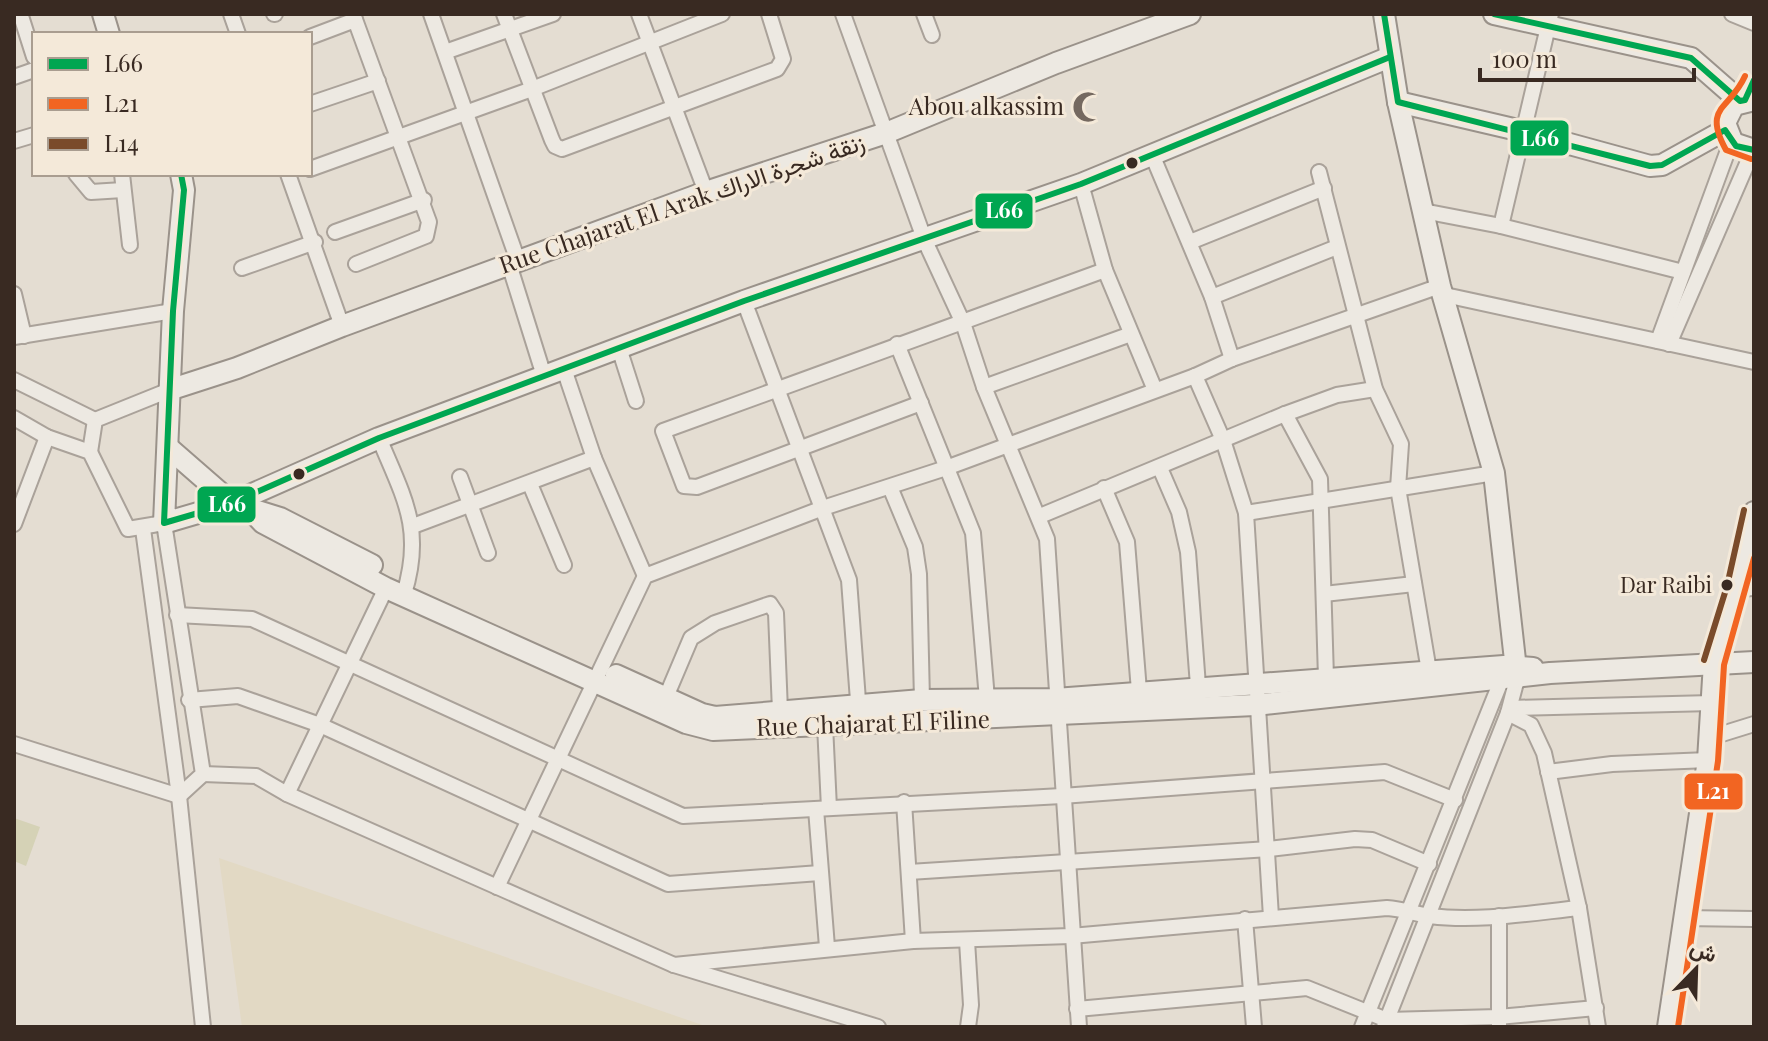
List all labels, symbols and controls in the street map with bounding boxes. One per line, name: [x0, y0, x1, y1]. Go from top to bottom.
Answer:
legend: [32, 32, 312, 176]
scale bar: [1480, 32, 1694, 82]
text: 100 m: [1492, 42, 1557, 74]
text: L66: [104, 46, 143, 78]
text: L21: [104, 86, 139, 118]
place label: Abou alkassim: [908, 89, 1064, 121]
mosque icon: Abou alkassim: [1071, 90, 1105, 124]
line badge: L66: [1509, 119, 1570, 157]
text: L66: [1521, 122, 1559, 152]
street label: Rue Chajarat El Arak زنقة شجرة الاراك: [494, 124, 869, 281]
text: L14: [104, 126, 139, 158]
unlabelled marker: [1124, 155, 1140, 171]
line badge: L66: [974, 192, 1034, 230]
text: L66: [985, 194, 1023, 224]
unlabelled marker: [291, 466, 307, 482]
line badge: L66: [196, 485, 257, 524]
text: L66: [208, 488, 246, 518]
place label: Dar Raibi: [1620, 569, 1712, 599]
marker: Dar Raibi: [1719, 577, 1735, 593]
street label: Rue Chajarat El Filine: [756, 702, 990, 742]
line badge: L21: [1683, 772, 1744, 811]
text: L21: [1696, 775, 1730, 805]
north arrow: [1656, 929, 1736, 1009]
text: ش: [1686, 931, 1722, 969]

